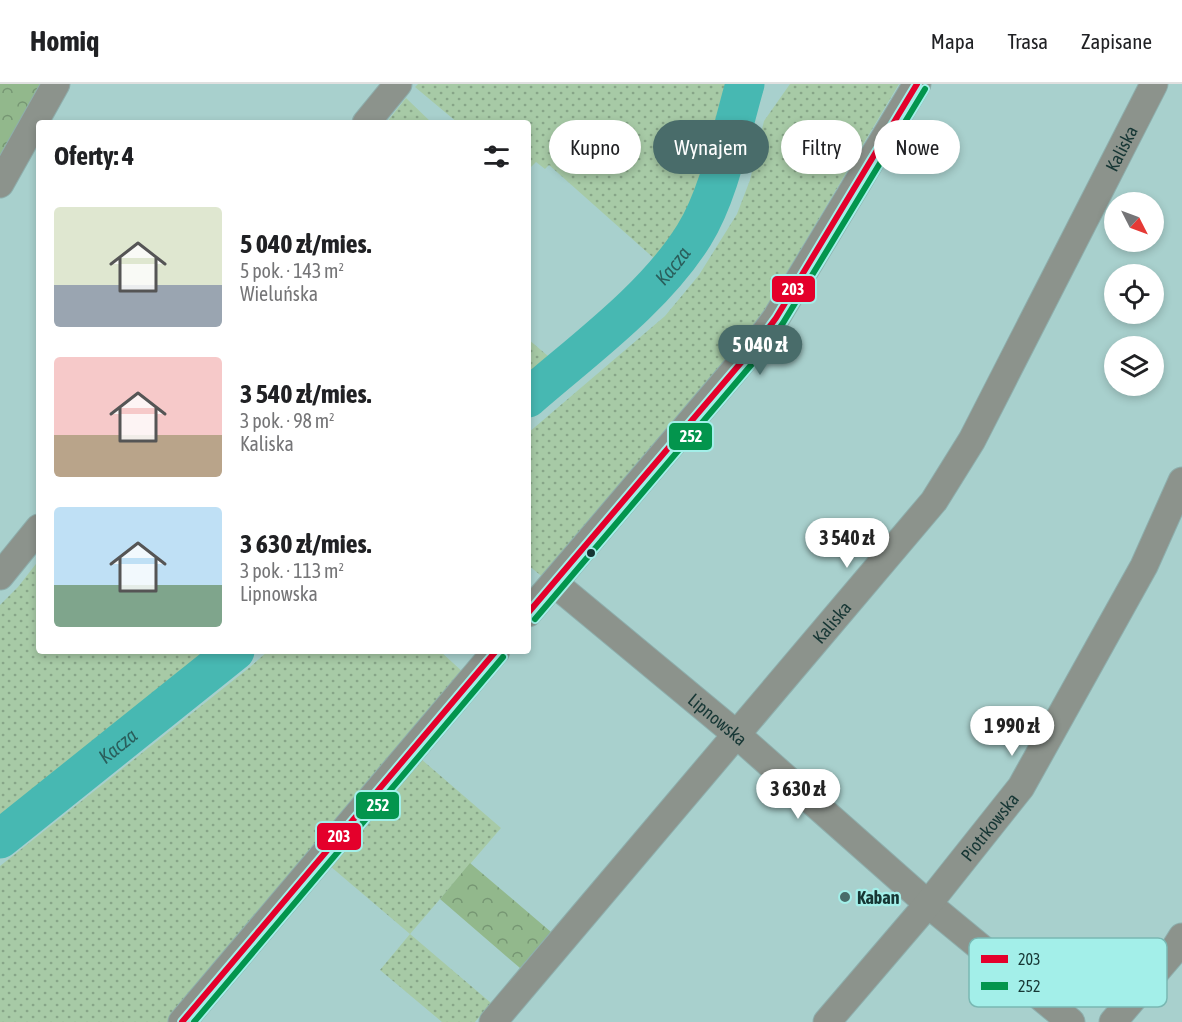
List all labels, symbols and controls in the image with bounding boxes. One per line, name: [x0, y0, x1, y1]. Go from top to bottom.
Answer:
text: Homiq: [30, 25, 99, 57]
text: Mapa: [931, 29, 974, 53]
text: Trasa: [1007, 29, 1048, 53]
text: Zapisane: [1081, 29, 1152, 53]
chip: Kupno: [549, 120, 641, 174]
chip: Wynajem: [653, 120, 769, 174]
chip: Filtry: [781, 120, 862, 174]
chip: Nowe: [874, 120, 960, 174]
street label: Kaliska: [1101, 122, 1141, 175]
icon: filters: [480, 140, 513, 173]
text: Oferty: 4: [54, 141, 134, 171]
north arrow: [1104, 192, 1164, 252]
map controls: [1104, 192, 1164, 396]
text: 5 040 zł/mies.: [240, 229, 371, 259]
icon: home: [102, 231, 174, 303]
water label: Kacza: [650, 242, 694, 289]
text: 5 pok. · 143 m²: [240, 259, 344, 282]
button: locate: [1104, 264, 1164, 324]
line badge: 203: [771, 275, 816, 303]
text: 203: [782, 280, 804, 298]
text: Wieluńska: [240, 282, 318, 305]
pin: 5 040 zł: [698, 325, 822, 376]
text: 5 040 zł: [732, 333, 788, 356]
button: layers: [1104, 336, 1164, 396]
text: 3 540 zł/mies.: [240, 379, 371, 409]
icon: home: [102, 381, 174, 453]
text: 3 pok. · 98 m²: [240, 409, 335, 432]
line badge: 252: [668, 422, 713, 451]
text: 252: [680, 427, 702, 445]
text: Kaliska: [240, 432, 294, 455]
pin: 3 540 zł: [785, 518, 909, 569]
text: 3 540 zł: [819, 526, 875, 549]
text: 3 630 zł/mies.: [240, 529, 371, 559]
icon: home: [102, 531, 174, 603]
unlabelled marker: [585, 547, 597, 559]
text: 3 pok. · 113 m²: [240, 559, 344, 582]
text: Lipnowska: [240, 582, 318, 605]
street label: Kaliska: [808, 597, 855, 647]
street label: Lipnowska: [684, 689, 752, 750]
pin: 1 990 zł: [950, 706, 1074, 757]
text: 1 990 zł: [984, 714, 1040, 737]
water label: Kacza: [93, 723, 141, 768]
pin: 3 630 zł: [736, 769, 860, 820]
text: 3 630 zł: [770, 777, 826, 800]
street label: Piotrkowska: [956, 789, 1023, 865]
line badge: 252: [355, 791, 400, 820]
text: 252: [367, 796, 389, 814]
line badge: 203: [316, 822, 362, 851]
text: 203: [328, 827, 350, 845]
place label: Kaban: [857, 887, 900, 908]
marker: Kaban: [838, 890, 852, 904]
legend: [969, 938, 1167, 1007]
text: 203: [1018, 950, 1041, 968]
text: 252: [1018, 977, 1041, 995]

